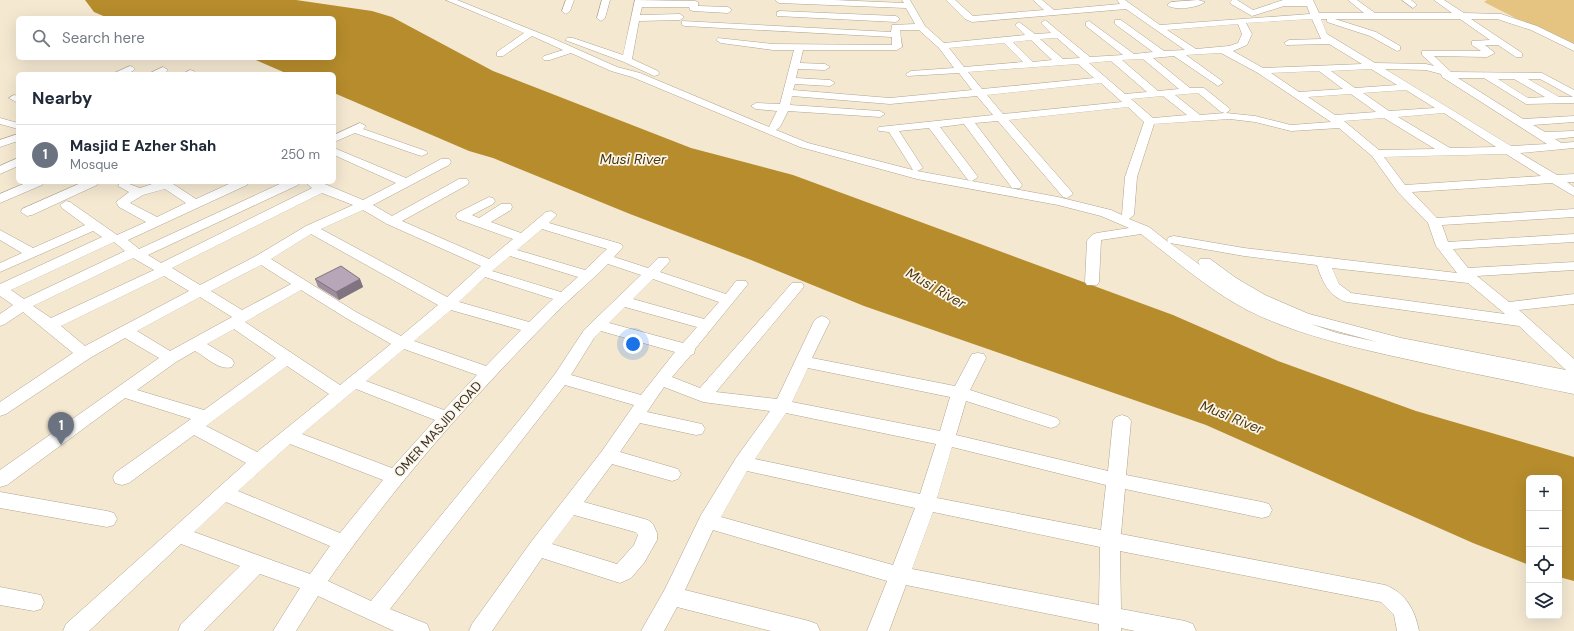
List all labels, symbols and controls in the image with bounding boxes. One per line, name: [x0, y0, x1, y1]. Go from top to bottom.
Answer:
search box: [16, 16, 336, 60]
icon: search: [30, 27, 52, 49]
text: Search here: [62, 28, 145, 48]
text: Nearby: [32, 87, 92, 109]
text: Masjid E Azher Shah: [70, 136, 216, 156]
text: 1: [43, 146, 47, 163]
text: 250 m: [281, 146, 320, 163]
water label: Musi River: [600, 150, 667, 168]
text: Mosque: [70, 156, 118, 173]
water label: Musi River: [903, 264, 970, 313]
your location: [623, 334, 643, 354]
street label: OMER MASJID ROAD: [390, 377, 486, 481]
water label: Musi River: [1198, 396, 1267, 438]
pin: 1: [48, 412, 74, 445]
map controls: [1526, 475, 1562, 619]
button: +: [1526, 475, 1562, 511]
button: −: [1526, 511, 1562, 547]
button: locate: [1526, 547, 1562, 583]
button: layers: [1526, 583, 1562, 619]

